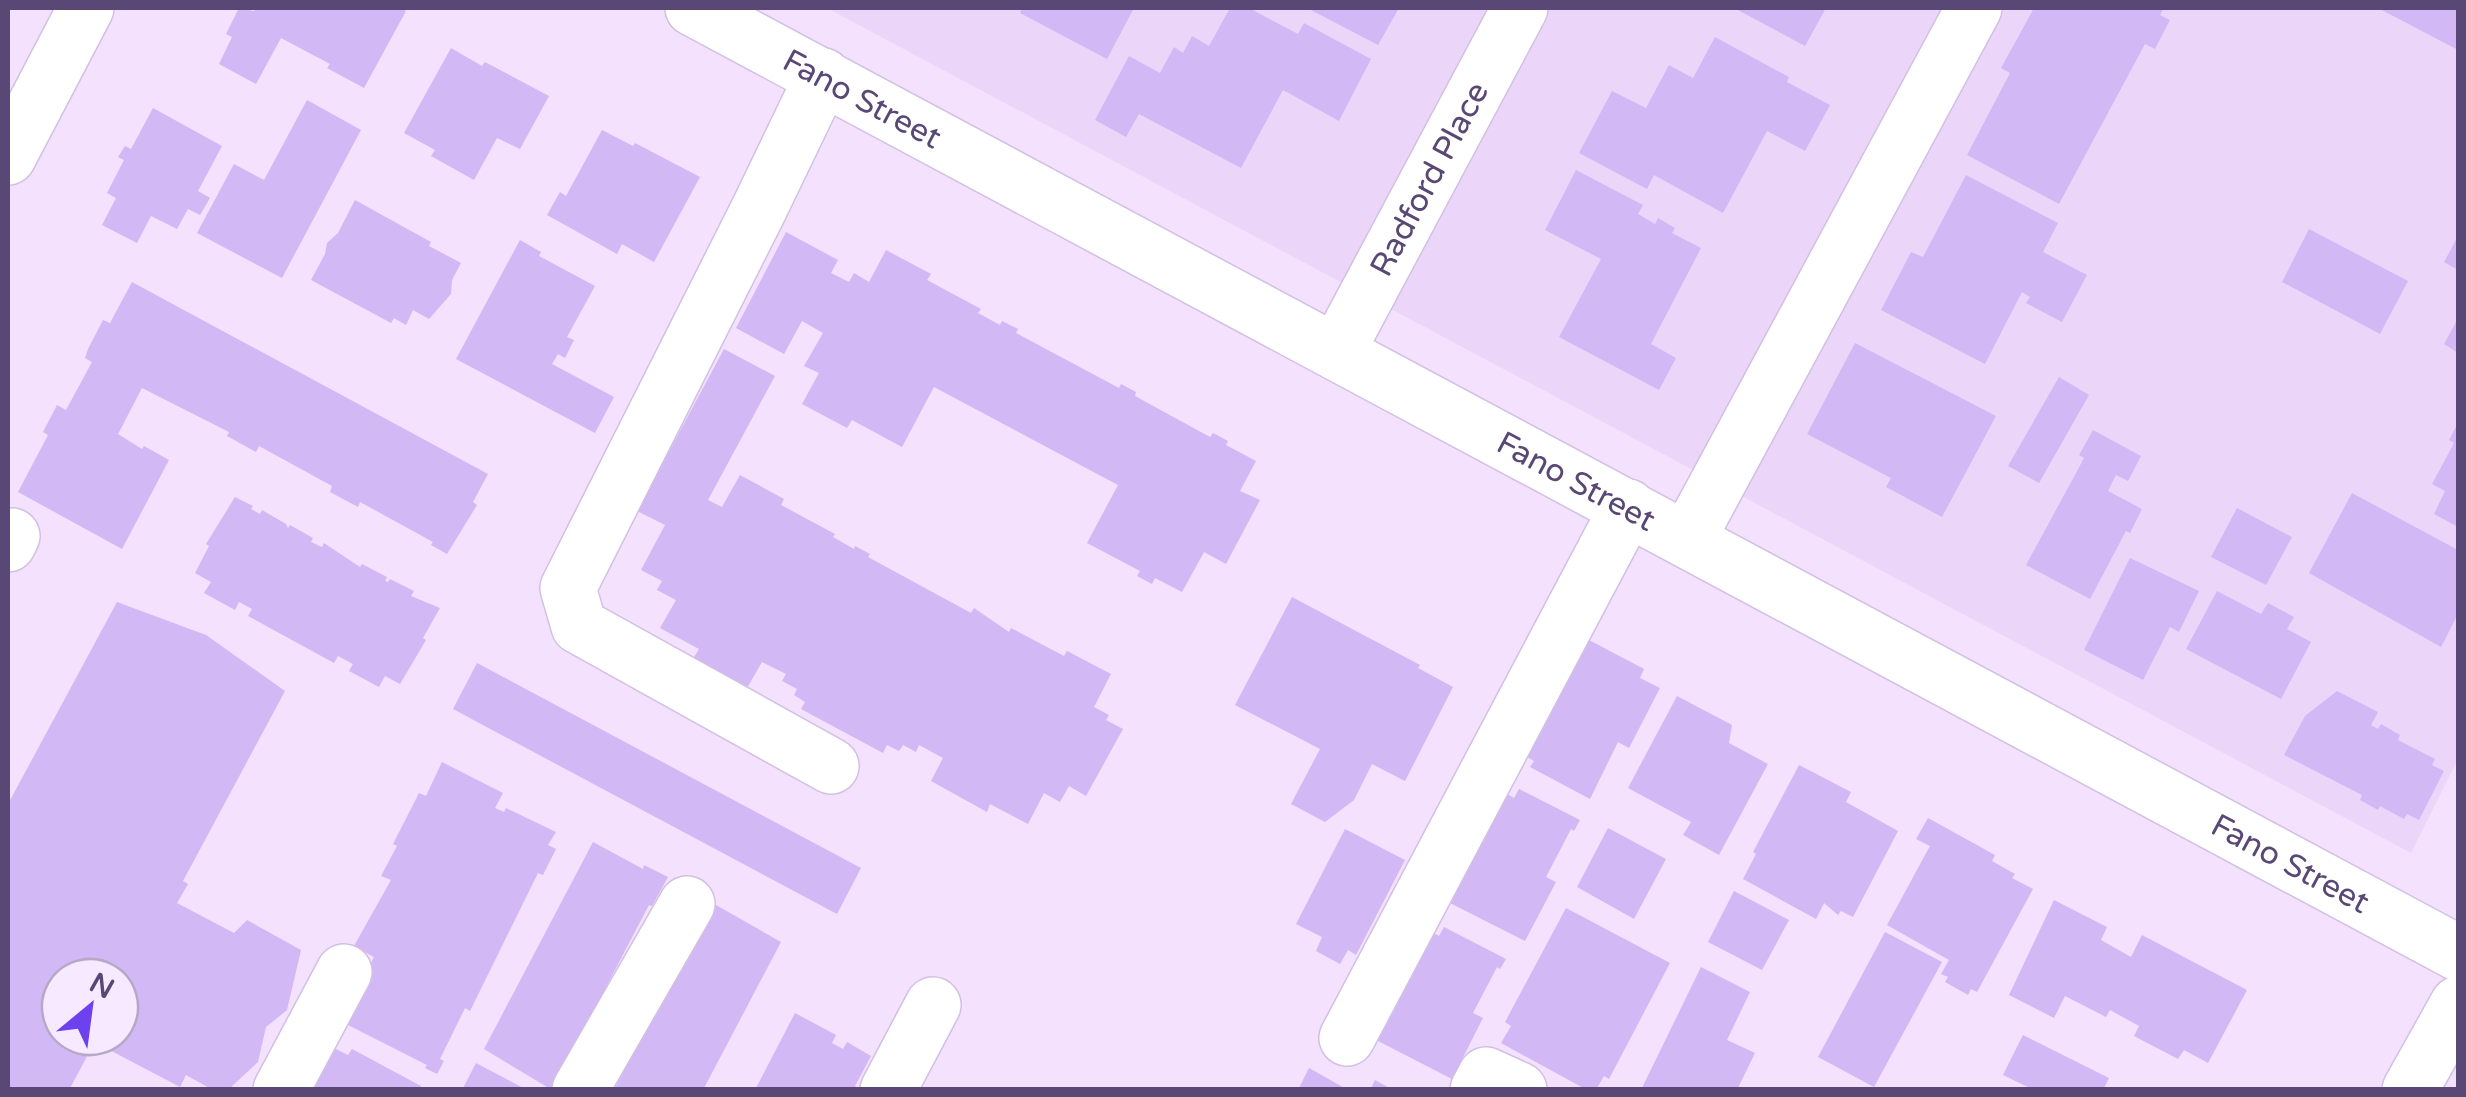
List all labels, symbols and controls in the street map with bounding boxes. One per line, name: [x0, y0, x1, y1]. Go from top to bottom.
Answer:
street label: Fano Street: [776, 42, 947, 157]
street label: Radford Place: [1362, 76, 1497, 283]
street label: Fano Street: [1490, 424, 1661, 540]
street label: Fano Street: [2204, 806, 2376, 922]
north arrow: [40, 957, 140, 1057]
text: N: [84, 966, 120, 1006]

